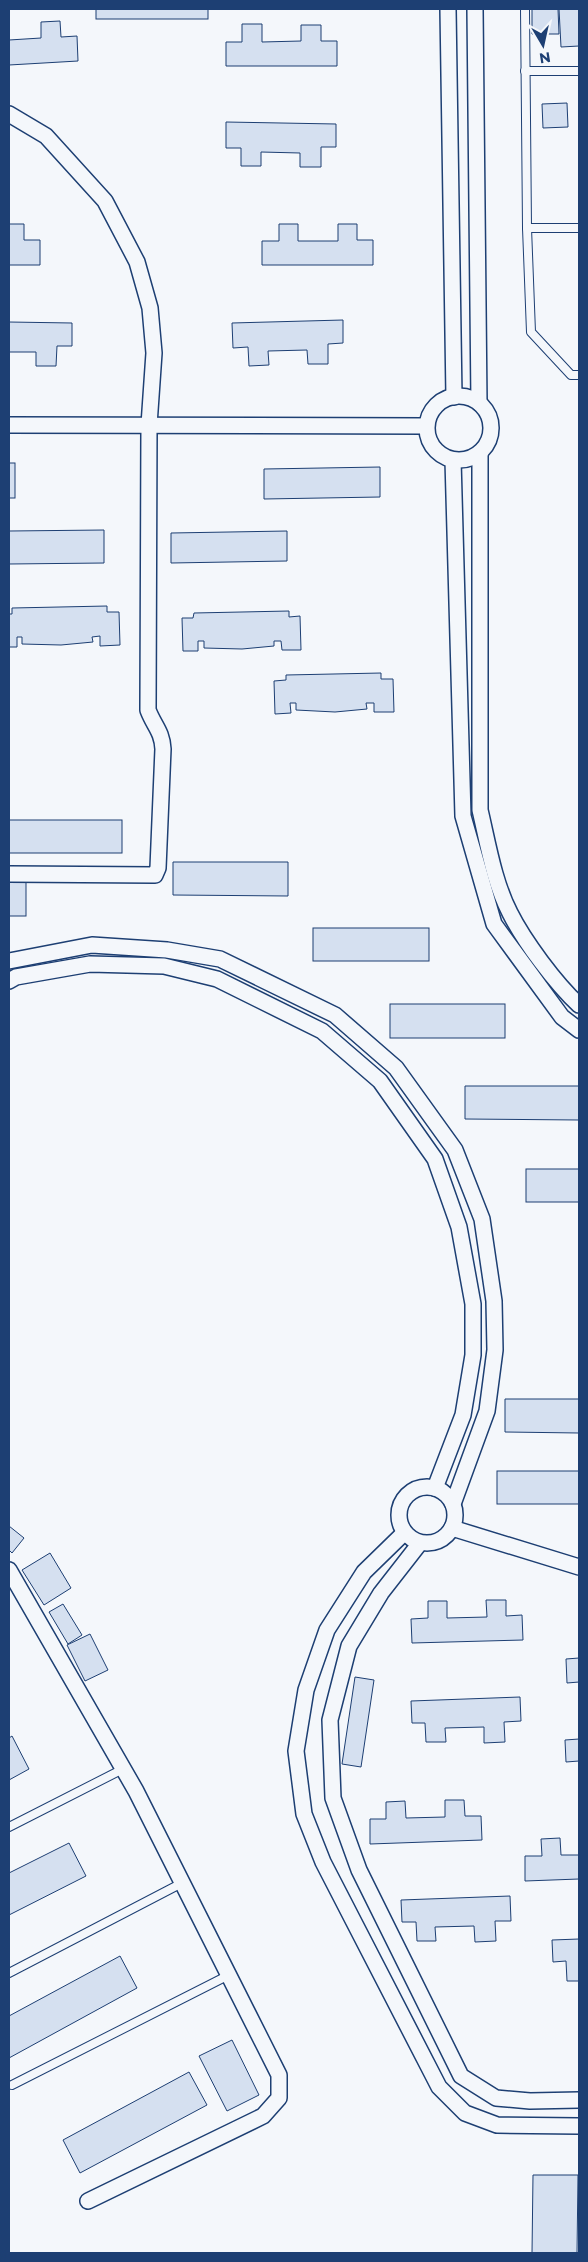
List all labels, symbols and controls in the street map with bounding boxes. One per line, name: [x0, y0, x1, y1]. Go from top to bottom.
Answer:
north arrow: [518, 20, 568, 70]
text: N: [538, 48, 552, 68]

